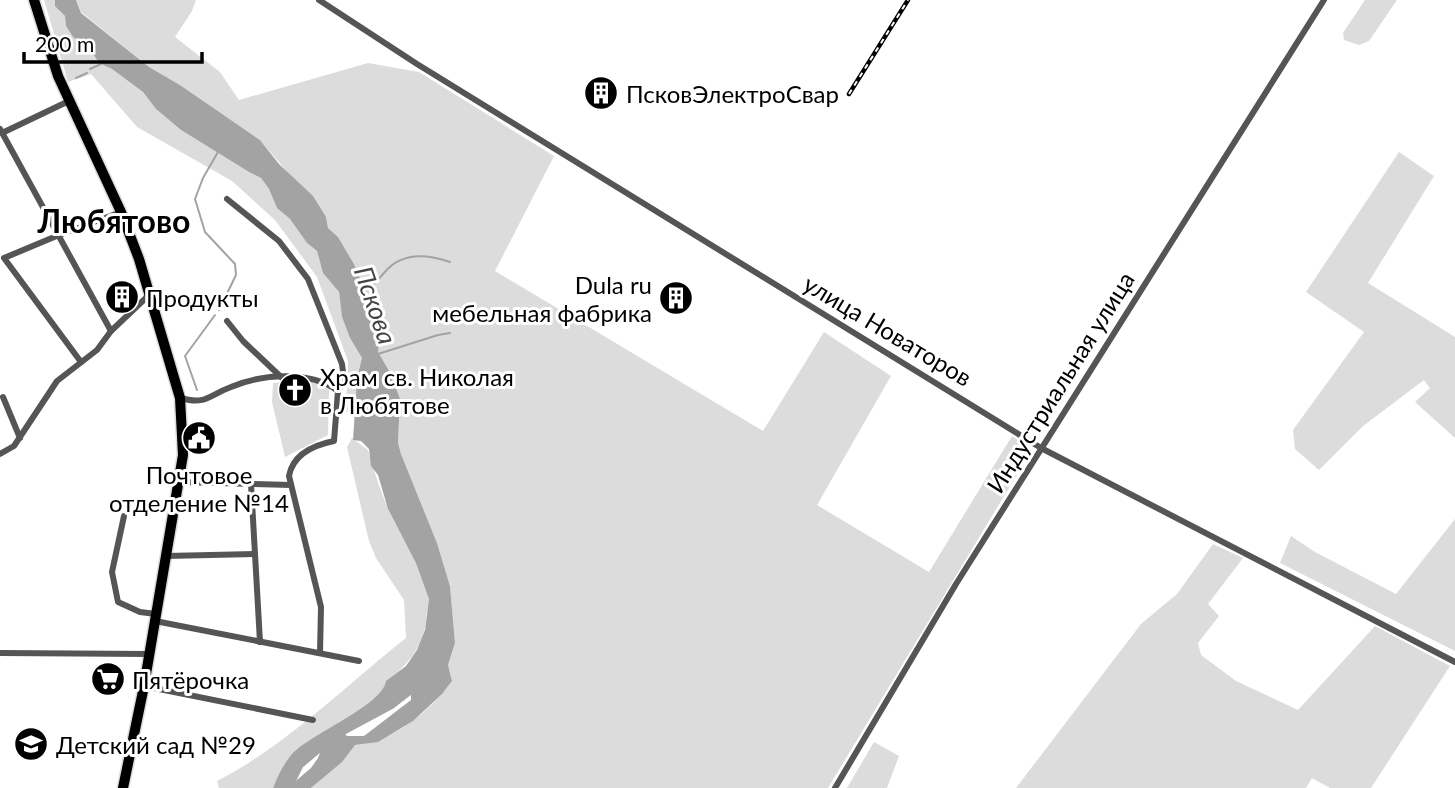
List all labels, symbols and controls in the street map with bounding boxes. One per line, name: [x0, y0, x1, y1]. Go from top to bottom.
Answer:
scale bar: [24, 21, 203, 65]
text: 200 m: [35, 31, 94, 56]
building icon: ПсковЭлектроСвар: [582, 74, 620, 112]
place label: ПсковЭлектроСвар: [626, 79, 839, 108]
district label: Любятово: [37, 201, 190, 240]
water label: Пскова: [348, 262, 404, 348]
street label: Индустриальная улица: [980, 266, 1140, 498]
street label: улица Новаторов: [799, 268, 977, 392]
place label: Dula ru мебельная фабрика: [432, 270, 652, 327]
building icon: Продукты: [103, 278, 141, 316]
building icon: Dula ru мебельная фабрика: [657, 279, 695, 317]
place label: Продукты: [146, 283, 259, 312]
place label: Храм св. Николая в Любятове: [320, 362, 514, 419]
church icon: Храм св. Николая в Любятове: [276, 371, 314, 409]
public building icon: Почтовое отделение №14: [180, 419, 218, 457]
place label: Почтовое отделение №14: [109, 460, 289, 517]
supermarket icon: Пятёрочка: [89, 660, 127, 698]
place label: Пятёрочка: [132, 665, 249, 694]
school or university icon: Детский сад №29: [12, 725, 50, 763]
place label: Детский сад №29: [56, 730, 256, 759]

